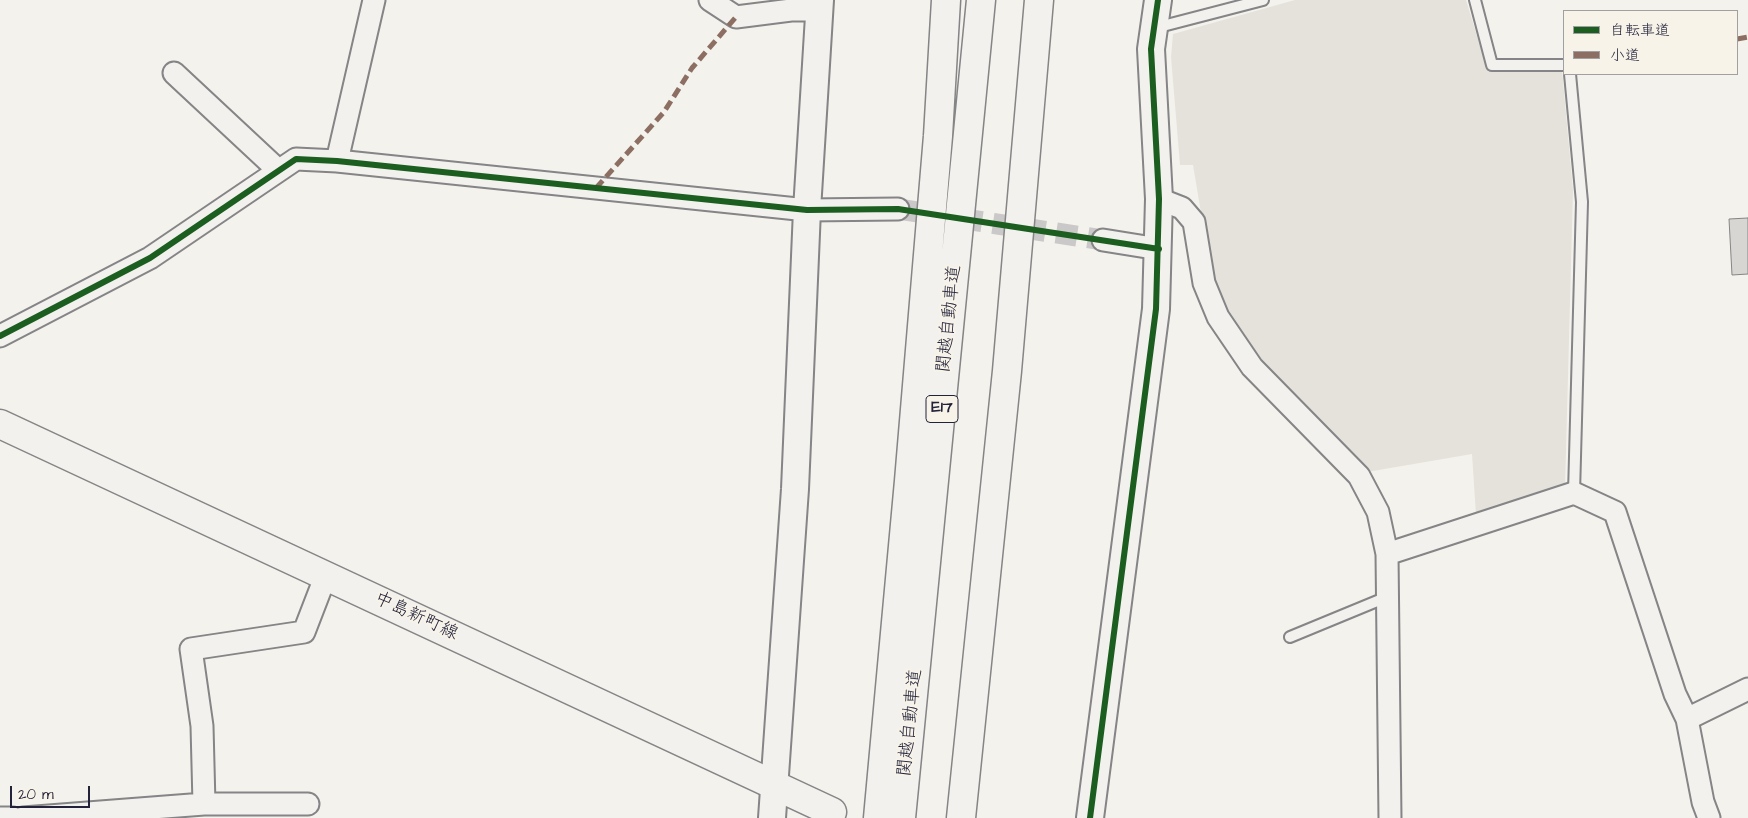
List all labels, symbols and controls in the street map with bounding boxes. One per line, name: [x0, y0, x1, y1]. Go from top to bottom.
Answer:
legend: [1563, 10, 1738, 75]
text: 自転車道: [1610, 20, 1670, 41]
text: 小道: [1610, 45, 1640, 66]
street label: 関越自動車道: [934, 264, 966, 374]
road number: E17: [926, 396, 958, 422]
street label: 中島新町線: [371, 588, 461, 646]
street label: 関越自動車道: [895, 668, 927, 778]
scale bar: [12, 776, 92, 808]
text: 20 m: [18, 784, 54, 805]

